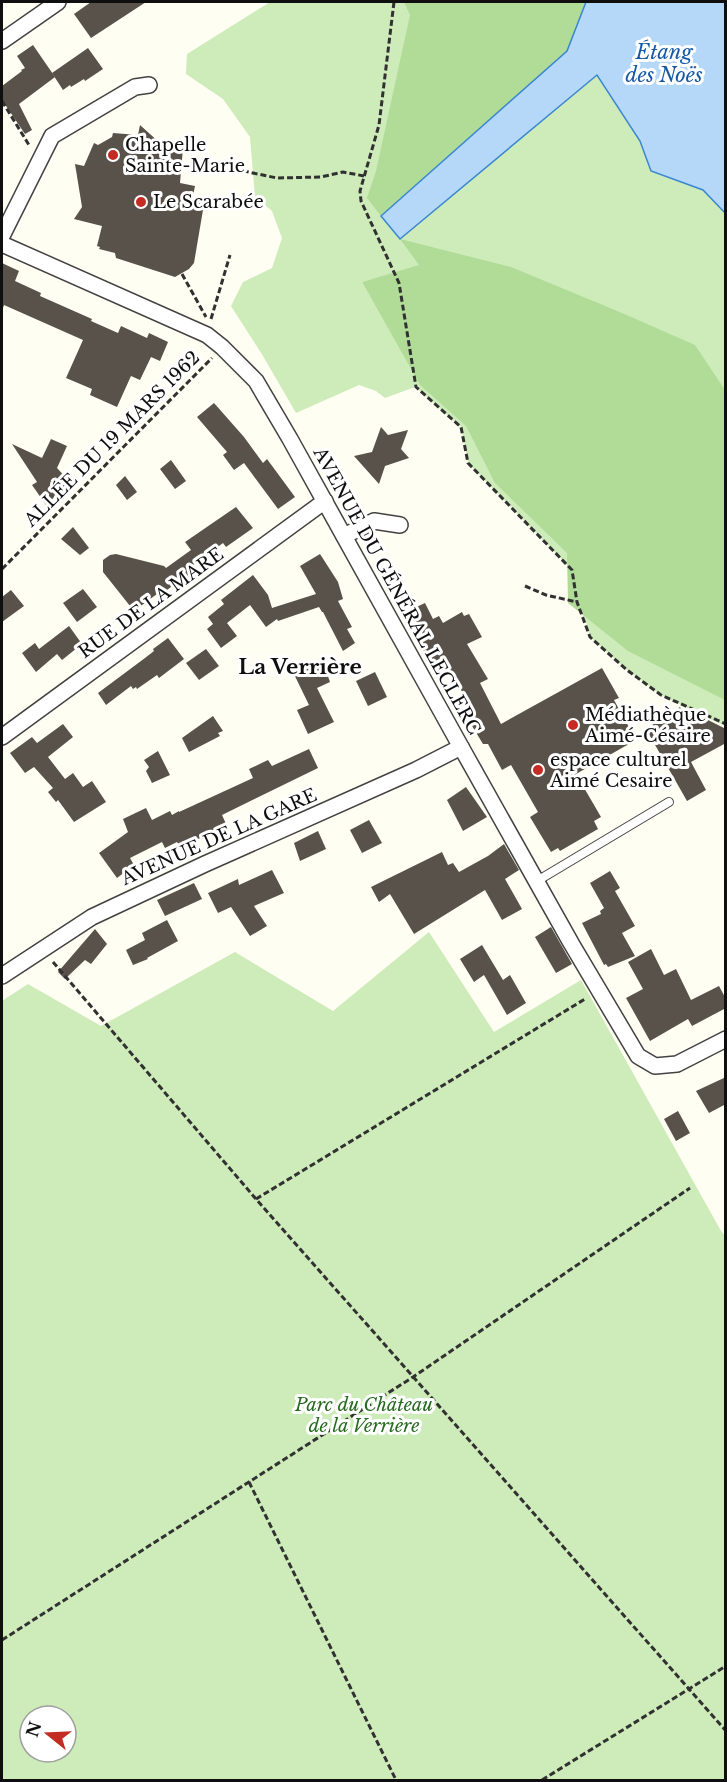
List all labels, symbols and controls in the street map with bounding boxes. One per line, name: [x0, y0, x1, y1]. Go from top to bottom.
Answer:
water label: Étang des Noës: [625, 39, 703, 87]
place label: Chapelle Sainte-Marie: [125, 134, 245, 177]
marker: Chapelle Sainte-Marie: [106, 148, 120, 162]
place label: Le Scarabée: [153, 191, 264, 213]
marker: Le Scarabée: [134, 195, 148, 209]
street label: ALLÉE DU 19 MARS 1962: [18, 346, 204, 532]
street label: AVENUE DU GÉNÉRAL LECLERC: [308, 442, 486, 738]
street label: RUE DE LA MARE: [74, 543, 228, 663]
district label: La Verrière: [238, 654, 362, 680]
place label: Médiathèque Aimé-Césaire: [584, 704, 711, 747]
marker: Médiathèque Aimé-Césaire: [566, 718, 580, 732]
place label: espace culturel Aimé Cesaire: [549, 749, 687, 792]
marker: espace culturel Aimé Cesaire: [531, 763, 545, 777]
street label: AVENUE DE LA GARE: [117, 784, 320, 890]
park label: Parc du Château de la Verrière: [294, 1394, 433, 1437]
north arrow: [18, 1704, 78, 1764]
text: N: [22, 1719, 46, 1740]

